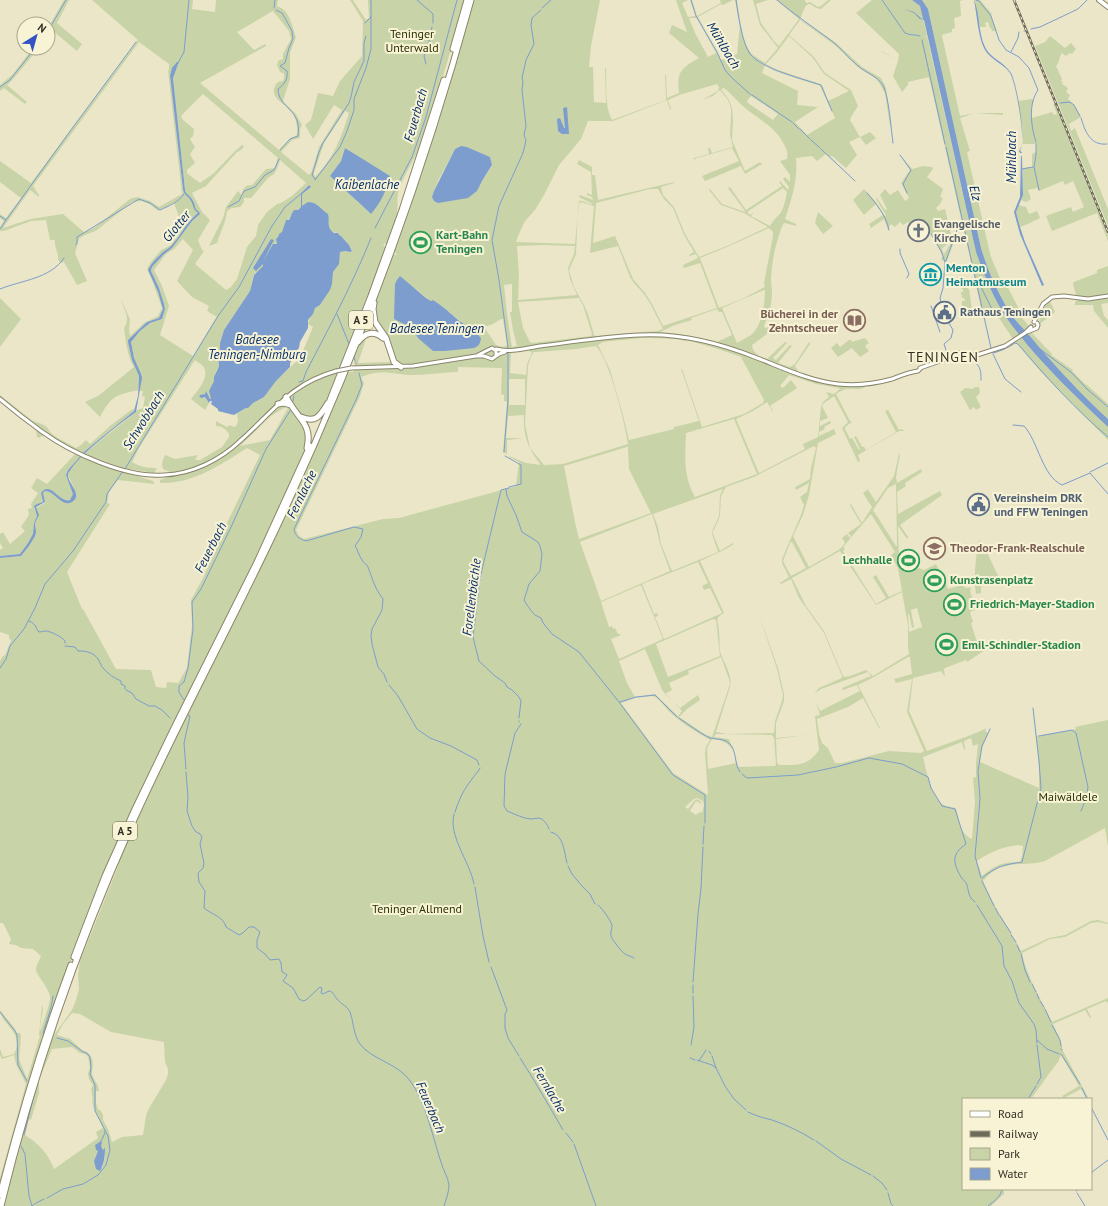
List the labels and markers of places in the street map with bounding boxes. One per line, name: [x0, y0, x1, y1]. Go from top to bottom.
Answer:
place label: Evangelische Kirche: [934, 216, 1001, 245]
church icon: Evangelische Kirche: [905, 218, 931, 244]
place label: Kart-Bahn Teningen: [436, 227, 488, 256]
sports icon: Kart-Bahn Teningen: [408, 229, 434, 255]
place label: Menton Heimatmuseum: [946, 260, 1027, 289]
museum icon: Menton Heimatmuseum: [917, 262, 943, 288]
public building icon: Rathaus Teningen: [931, 299, 957, 325]
place label: Rathaus Teningen: [960, 304, 1051, 319]
place label: Bücherei in der Zehntscheuer: [760, 306, 839, 335]
library icon: Bücherei in der Zehntscheuer: [841, 308, 867, 334]
place label: Vereinsheim DRK und FFW Teningen: [993, 490, 1088, 519]
public building icon: Vereinsheim DRK und FFW Teningen: [966, 492, 992, 518]
school or university icon: Theodor-Frank-Realschule: [922, 535, 948, 561]
place label: Theodor-Frank-Realschule: [950, 540, 1085, 555]
sports icon: Lechhalle: [895, 547, 921, 573]
place label: Lechhalle: [843, 552, 892, 567]
sports icon: Kunstrasenplatz: [921, 567, 947, 593]
place label: Kunstrasenplatz: [950, 572, 1033, 587]
sports icon: Friedrich-Mayer-Stadion: [942, 591, 968, 617]
place label: Friedrich-Mayer-Stadion: [970, 596, 1095, 611]
sports icon: Emil-Schindler-Stadion: [934, 632, 960, 658]
place label: Emil-Schindler-Stadion: [962, 637, 1081, 652]

